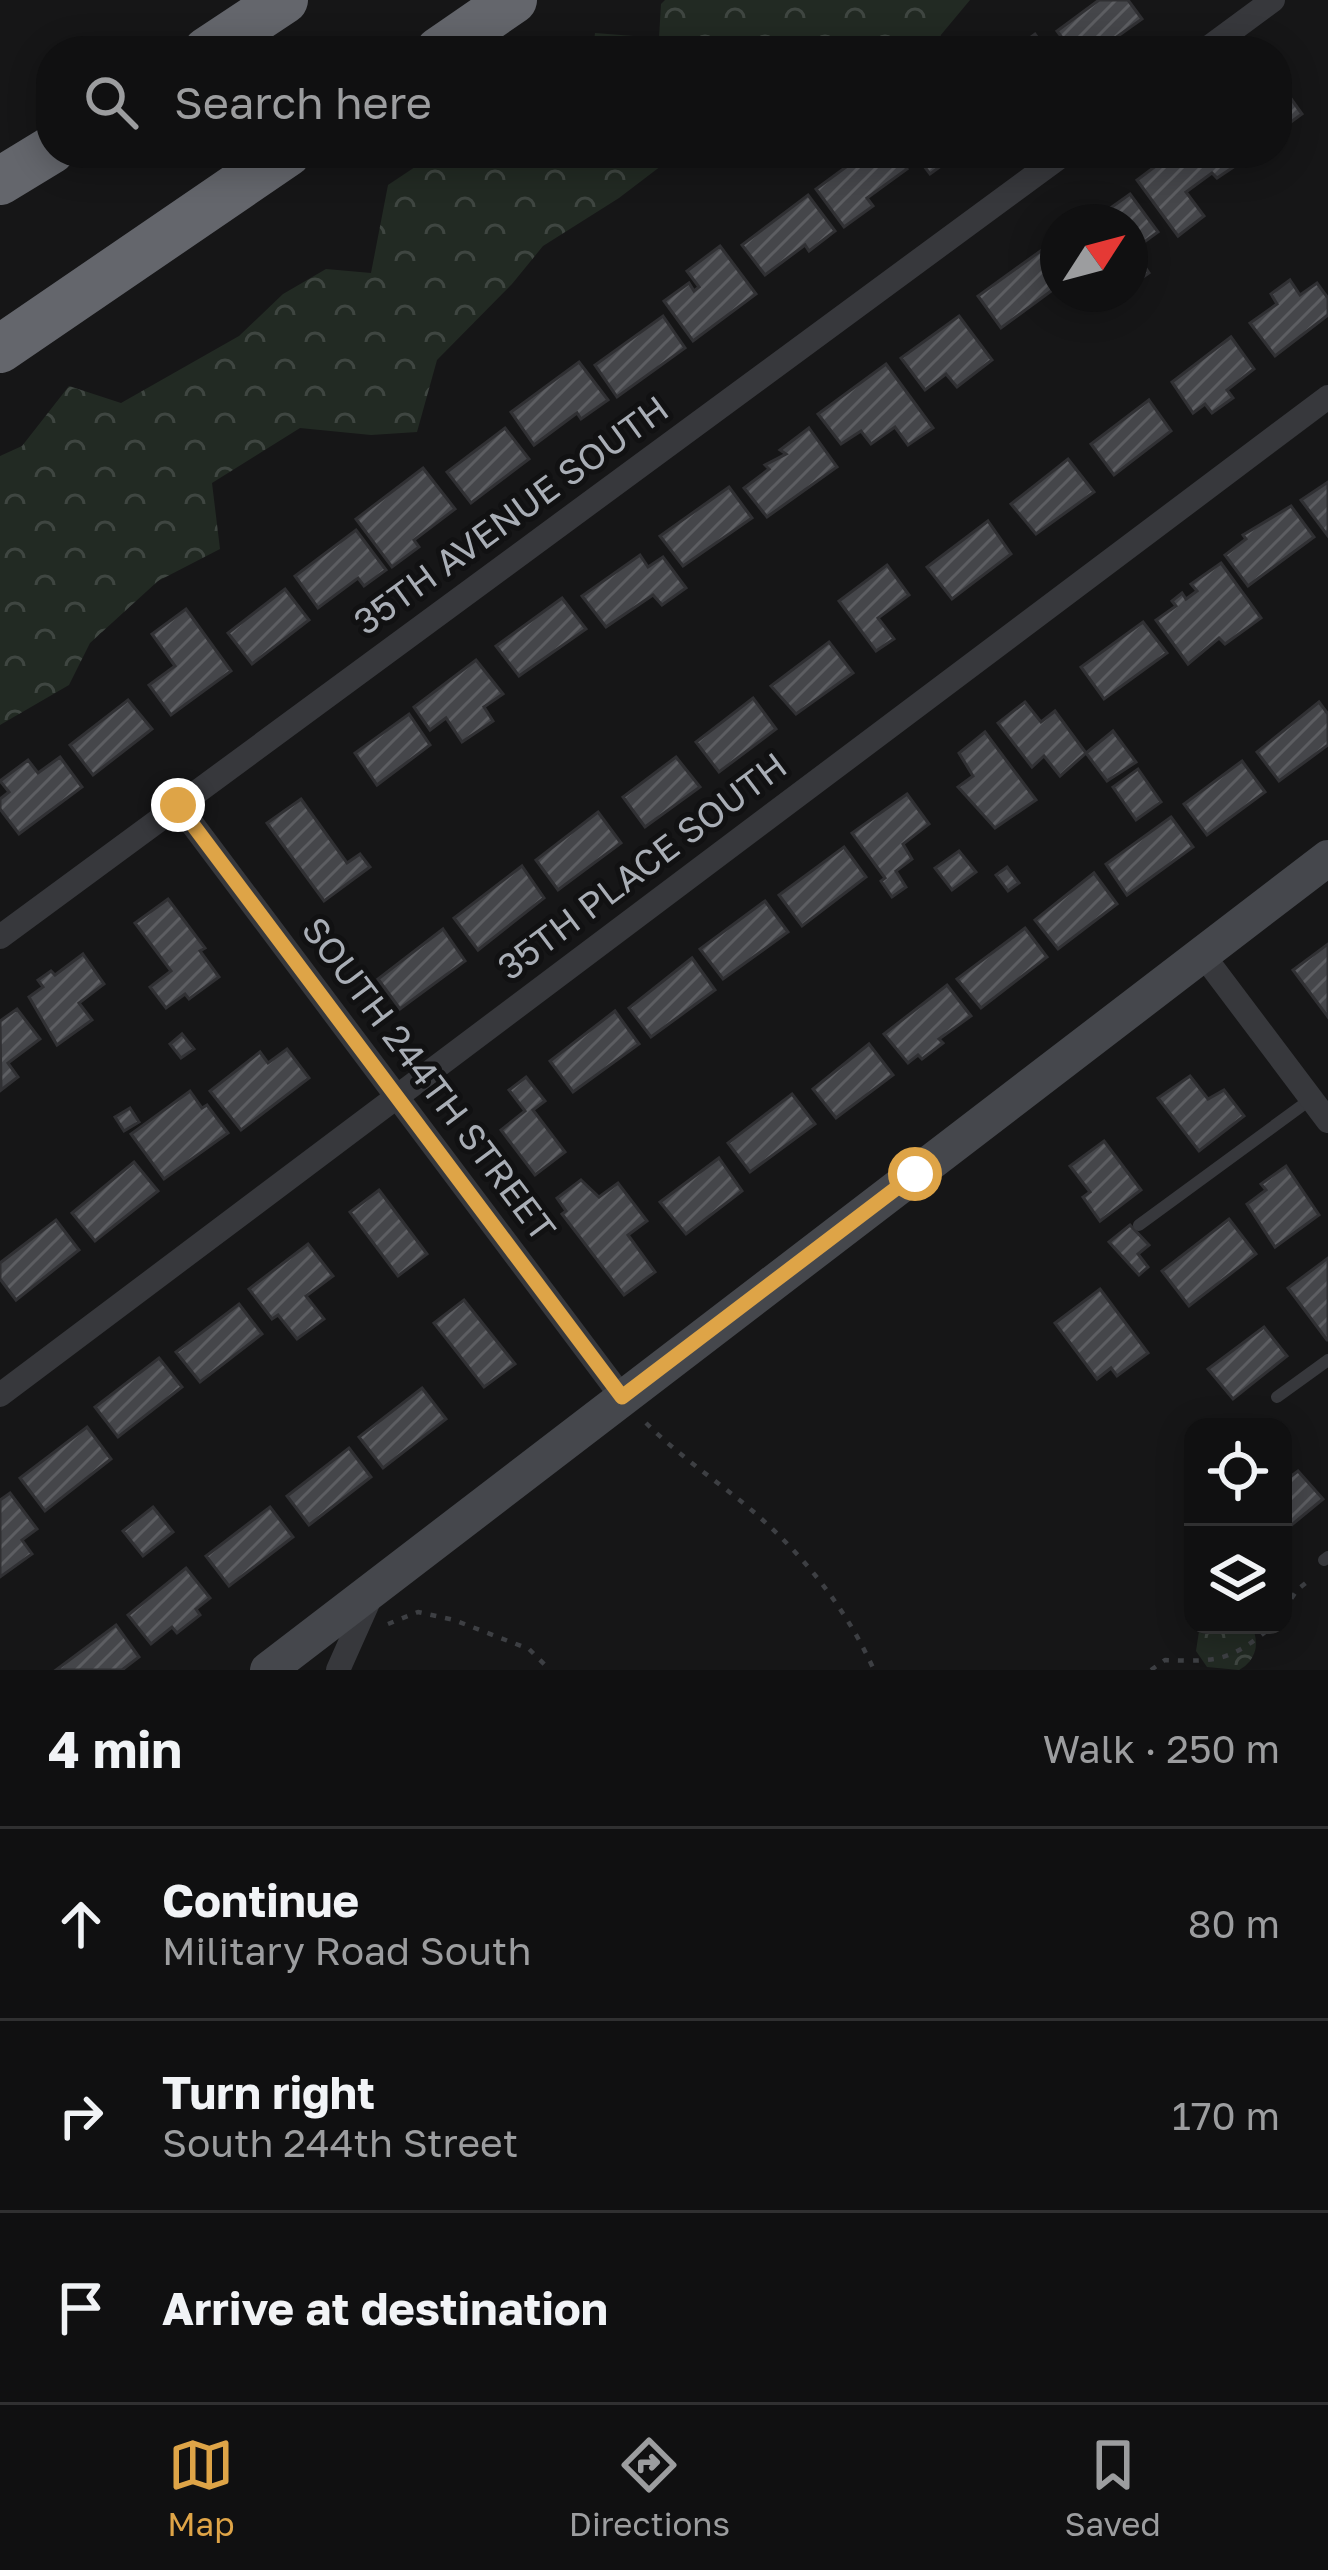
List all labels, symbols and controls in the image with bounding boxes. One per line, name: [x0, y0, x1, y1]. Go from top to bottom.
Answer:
search box: [36, 36, 1292, 168]
icon: search: [78, 69, 144, 135]
text: Search here: [174, 75, 432, 129]
north arrow: [1040, 204, 1148, 312]
street label: 35TH AVENUE SOUTH: [345, 386, 676, 643]
street label: 35TH PLACE SOUTH: [489, 743, 795, 988]
route end: [151, 778, 205, 832]
street label: SOUTH 244TH STREET: [294, 908, 565, 1249]
route start: [888, 1147, 942, 1201]
map controls: [1184, 1418, 1292, 1634]
button: locate: [1184, 1418, 1292, 1526]
button: layers: [1184, 1526, 1292, 1634]
text: 4 min: [48, 1718, 182, 1779]
text: Walk · 250 m: [1043, 1725, 1280, 1772]
text: Continue: [162, 1873, 359, 1927]
icon: ahead: [48, 1891, 114, 1957]
text: 80 m: [1188, 1900, 1280, 1947]
text: Military Road South: [162, 1927, 531, 1974]
text: Turn right: [162, 2065, 375, 2119]
icon: right: [48, 2083, 114, 2149]
text: 170 m: [1172, 2092, 1280, 2139]
text: South 244th Street: [162, 2119, 518, 2166]
icon: arrive: [48, 2275, 114, 2341]
text: Arrive at destination: [162, 2281, 608, 2335]
tab: Map: [167, 2432, 235, 2543]
tab: Directions: [569, 2432, 730, 2543]
tab: Saved: [1064, 2432, 1161, 2543]

